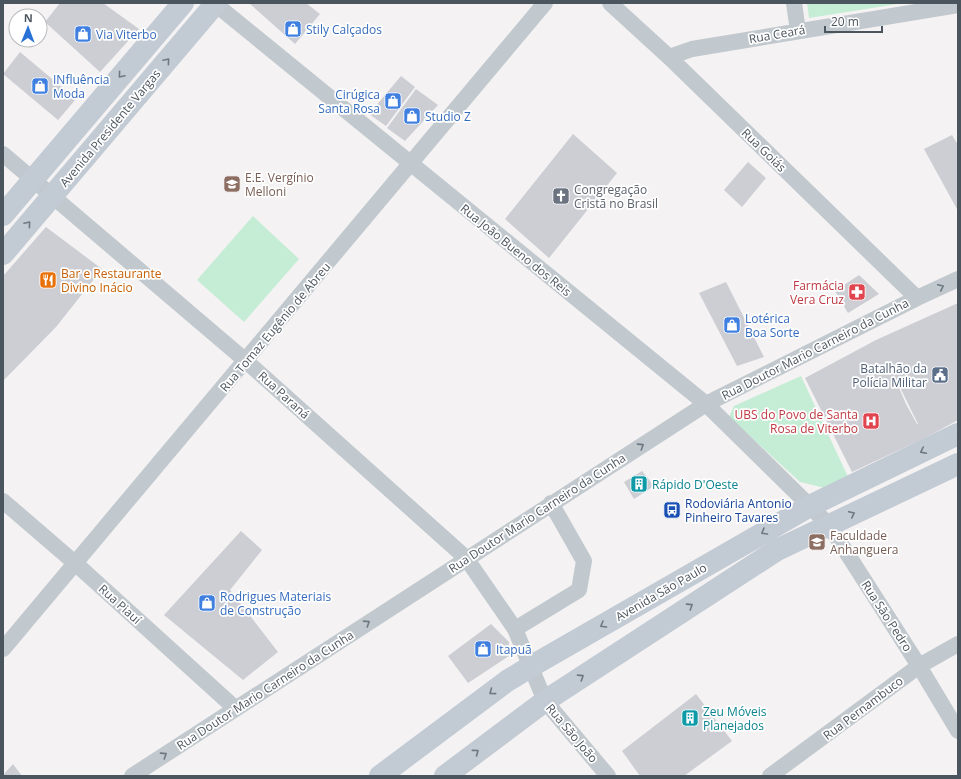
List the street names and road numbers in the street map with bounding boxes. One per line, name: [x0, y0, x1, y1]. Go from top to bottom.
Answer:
street label: Rua Ceará: [747, 21, 807, 47]
street label: Avenida Presidente Vargas: [56, 65, 164, 190]
street label: Rua Goiás: [738, 124, 790, 176]
street label: Rua João Bueno dos Reis: [457, 200, 575, 300]
street label: Rua Tomaz Eugênio de Abreu: [216, 259, 334, 395]
street label: Rua Doutor Mario Carneiro da Cunha: [718, 294, 912, 404]
street label: Rua Paraná: [255, 367, 313, 423]
street label: Rua Doutor Mario Carneiro da Cunha: [445, 449, 629, 577]
street label: Avenida São Paulo: [612, 559, 710, 625]
street label: Rua São Pedro: [858, 577, 916, 655]
street label: Rua Piauí: [95, 580, 146, 628]
street label: Rua Doutor Mario Carneiro da Cunha: [173, 626, 357, 754]
street label: Rua Pernambuco: [819, 672, 907, 744]
street label: Rua São João: [542, 700, 602, 766]

